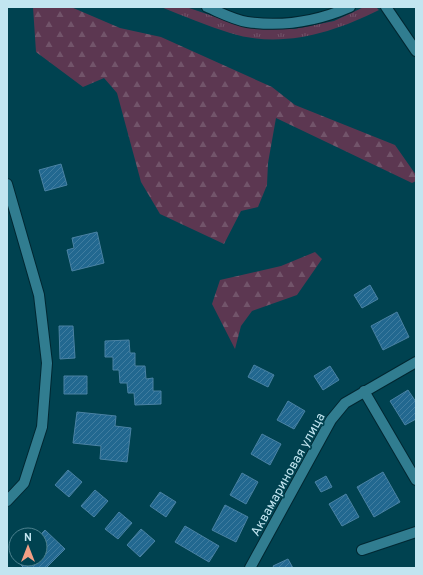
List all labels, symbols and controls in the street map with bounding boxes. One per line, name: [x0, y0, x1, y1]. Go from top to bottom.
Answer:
street label: Аквамариновая улица: [248, 411, 329, 539]
north arrow: [8, 527, 48, 567]
text: N: [24, 531, 32, 545]

